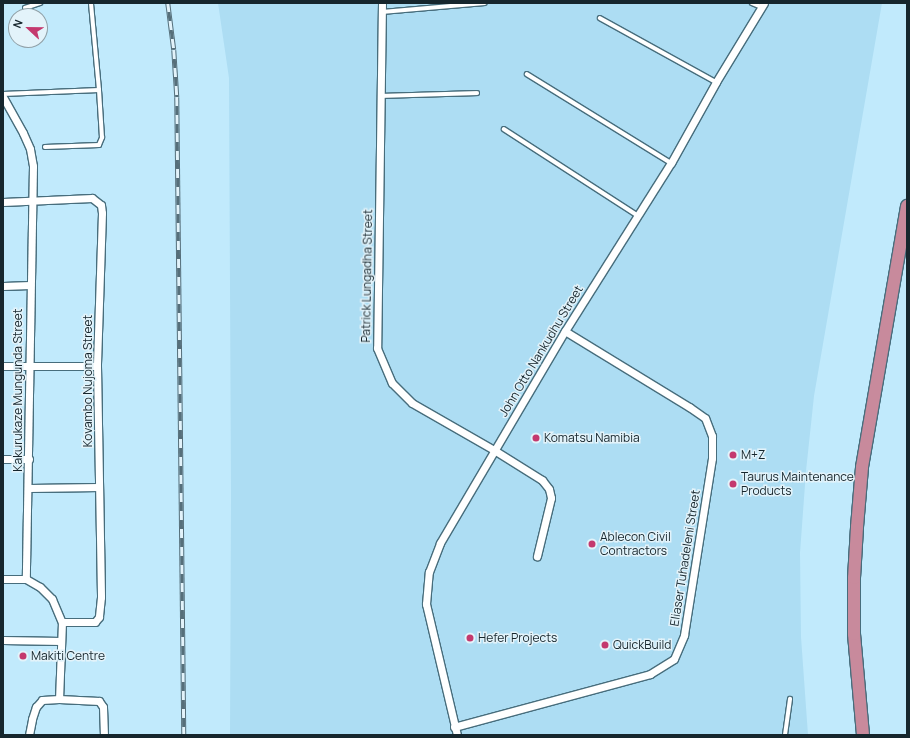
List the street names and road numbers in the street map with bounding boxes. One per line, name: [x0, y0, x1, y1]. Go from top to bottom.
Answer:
street label: Patrick Lungadha Street: [359, 209, 375, 343]
street label: John Otto Nankudhu Street: [496, 283, 586, 419]
street label: Kakurukaze Mungunda Street: [11, 308, 25, 472]
street label: Kovambo Nujoma Street: [81, 315, 95, 447]
street label: Eliaser Tuhadeleni Street: [667, 489, 703, 627]

